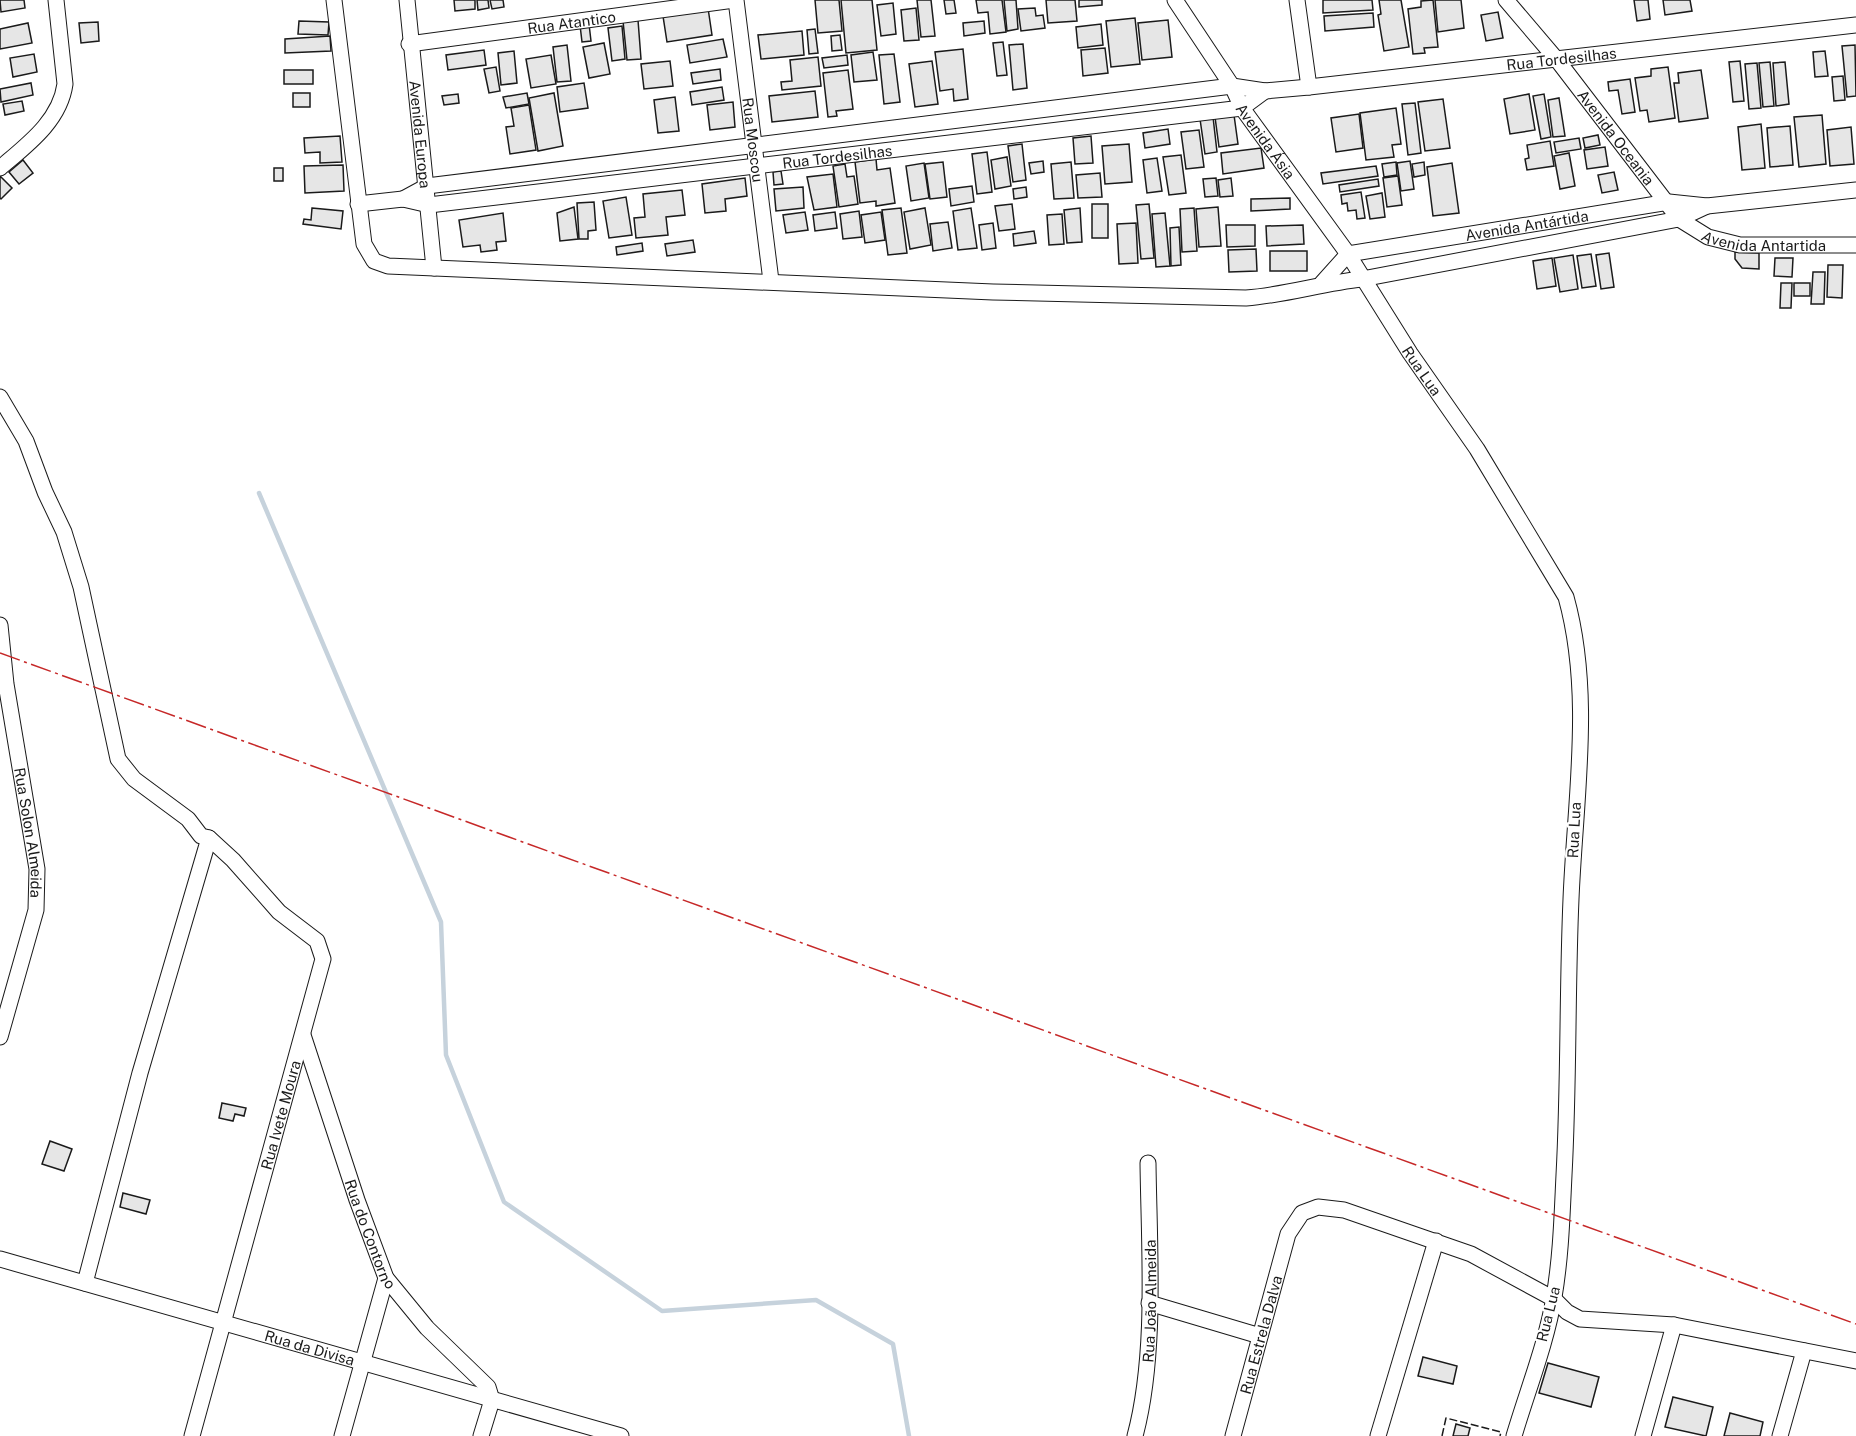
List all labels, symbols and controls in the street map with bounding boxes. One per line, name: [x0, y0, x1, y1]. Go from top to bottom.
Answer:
street label: Rua Atantico: [526, 8, 617, 36]
street label: Rua Tordesilhas: [1505, 44, 1617, 73]
street label: Avenida Europa: [407, 80, 434, 189]
street label: Avenida Oceania: [1574, 86, 1658, 188]
street label: Rua Moscou: [740, 97, 767, 183]
street label: Avenida Ásia: [1233, 100, 1299, 182]
street label: Rua Tordesilhas: [781, 141, 893, 171]
street label: Avenida Antártida: [1464, 207, 1590, 243]
street label: Avenida Antartida: [1699, 227, 1826, 254]
street label: Rua Lua: [1399, 343, 1445, 399]
street label: Rua Solon Almeida: [12, 766, 46, 898]
street label: Rua Lua: [1564, 801, 1584, 859]
street label: Rua Ivete Moura: [257, 1058, 303, 1171]
street label: Rua do Contorno: [342, 1177, 400, 1292]
street label: Rua João Almeida: [1139, 1239, 1159, 1363]
street label: Rua Estrela Dalva: [1236, 1273, 1285, 1396]
street label: Rua Lua: [1533, 1285, 1563, 1343]
street label: Rua da Divisa: [263, 1326, 357, 1368]

